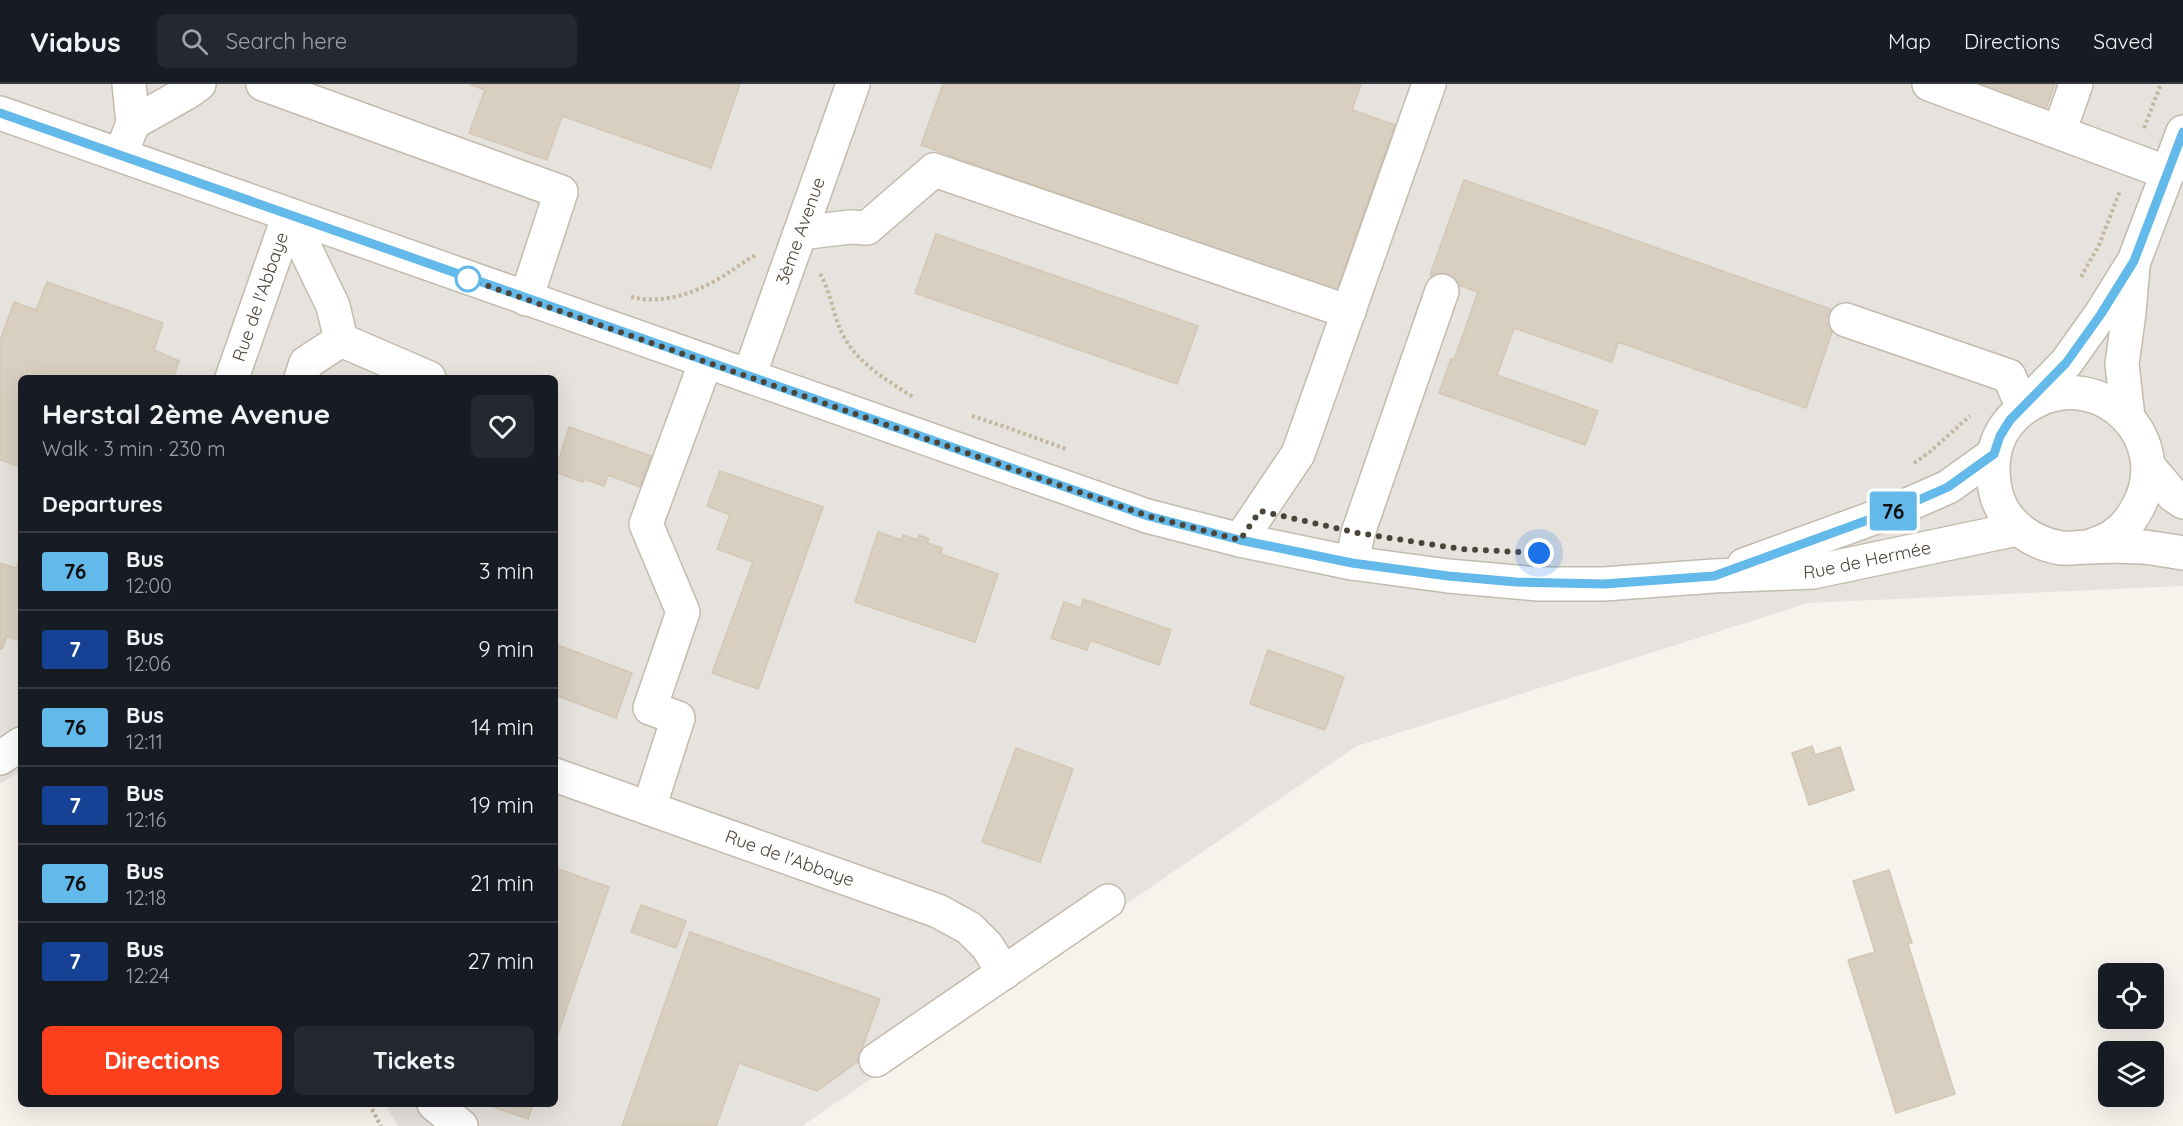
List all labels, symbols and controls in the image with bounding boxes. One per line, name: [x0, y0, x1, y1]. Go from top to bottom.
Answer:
search box: [157, 14, 577, 68]
text: Viabus: [30, 24, 121, 59]
icon: search: [178, 25, 211, 58]
text: Search here: [226, 27, 347, 55]
text: Map: [1888, 28, 1931, 54]
text: Directions: [1964, 28, 2060, 54]
text: Saved: [2093, 28, 2153, 54]
street label: 3ème Avenue: [770, 174, 830, 288]
street label: Rue de l'Abbaye: [227, 229, 293, 364]
unlabelled marker: [455, 266, 481, 292]
button: heart: [471, 395, 534, 458]
text: Herstal 2ème Avenue: [42, 396, 330, 431]
text: Walk · 3 min · 230 m: [42, 436, 225, 461]
text: Departures: [42, 490, 163, 518]
line badge: 76: [1866, 492, 1920, 530]
text: 76: [1882, 498, 1904, 524]
street label: Rue de Hermée: [1803, 535, 1933, 583]
your location: [1524, 538, 1554, 568]
text: Bus: [126, 545, 164, 573]
text: 3 min: [479, 557, 534, 585]
text: 76: [64, 558, 86, 584]
text: 12:00: [126, 573, 172, 598]
text: Bus: [126, 623, 164, 651]
text: 9 min: [478, 635, 534, 663]
text: 7: [69, 636, 81, 662]
text: 12:06: [126, 651, 171, 676]
text: Bus: [126, 701, 164, 729]
text: 14 min: [471, 713, 534, 741]
text: 76: [64, 714, 86, 740]
text: 12:11: [126, 729, 163, 754]
text: Bus: [126, 779, 164, 807]
text: 19 min: [470, 791, 534, 819]
text: 7: [69, 792, 81, 818]
text: 12:16: [126, 807, 166, 832]
street label: Rue de l'Abbaye: [722, 824, 858, 891]
text: Bus: [126, 857, 164, 885]
text: 21 min: [470, 869, 534, 897]
text: 76: [64, 870, 86, 896]
text: 12:18: [126, 885, 166, 910]
text: Bus: [126, 935, 164, 963]
text: 27 min: [467, 947, 534, 975]
text: 7: [69, 948, 81, 974]
text: 12:24: [126, 963, 170, 988]
map controls: [2098, 963, 2164, 1107]
button: locate: [2098, 963, 2164, 1029]
button: Directions: [42, 1026, 282, 1095]
button: Tickets: [294, 1026, 534, 1095]
button: layers: [2098, 1041, 2164, 1107]

